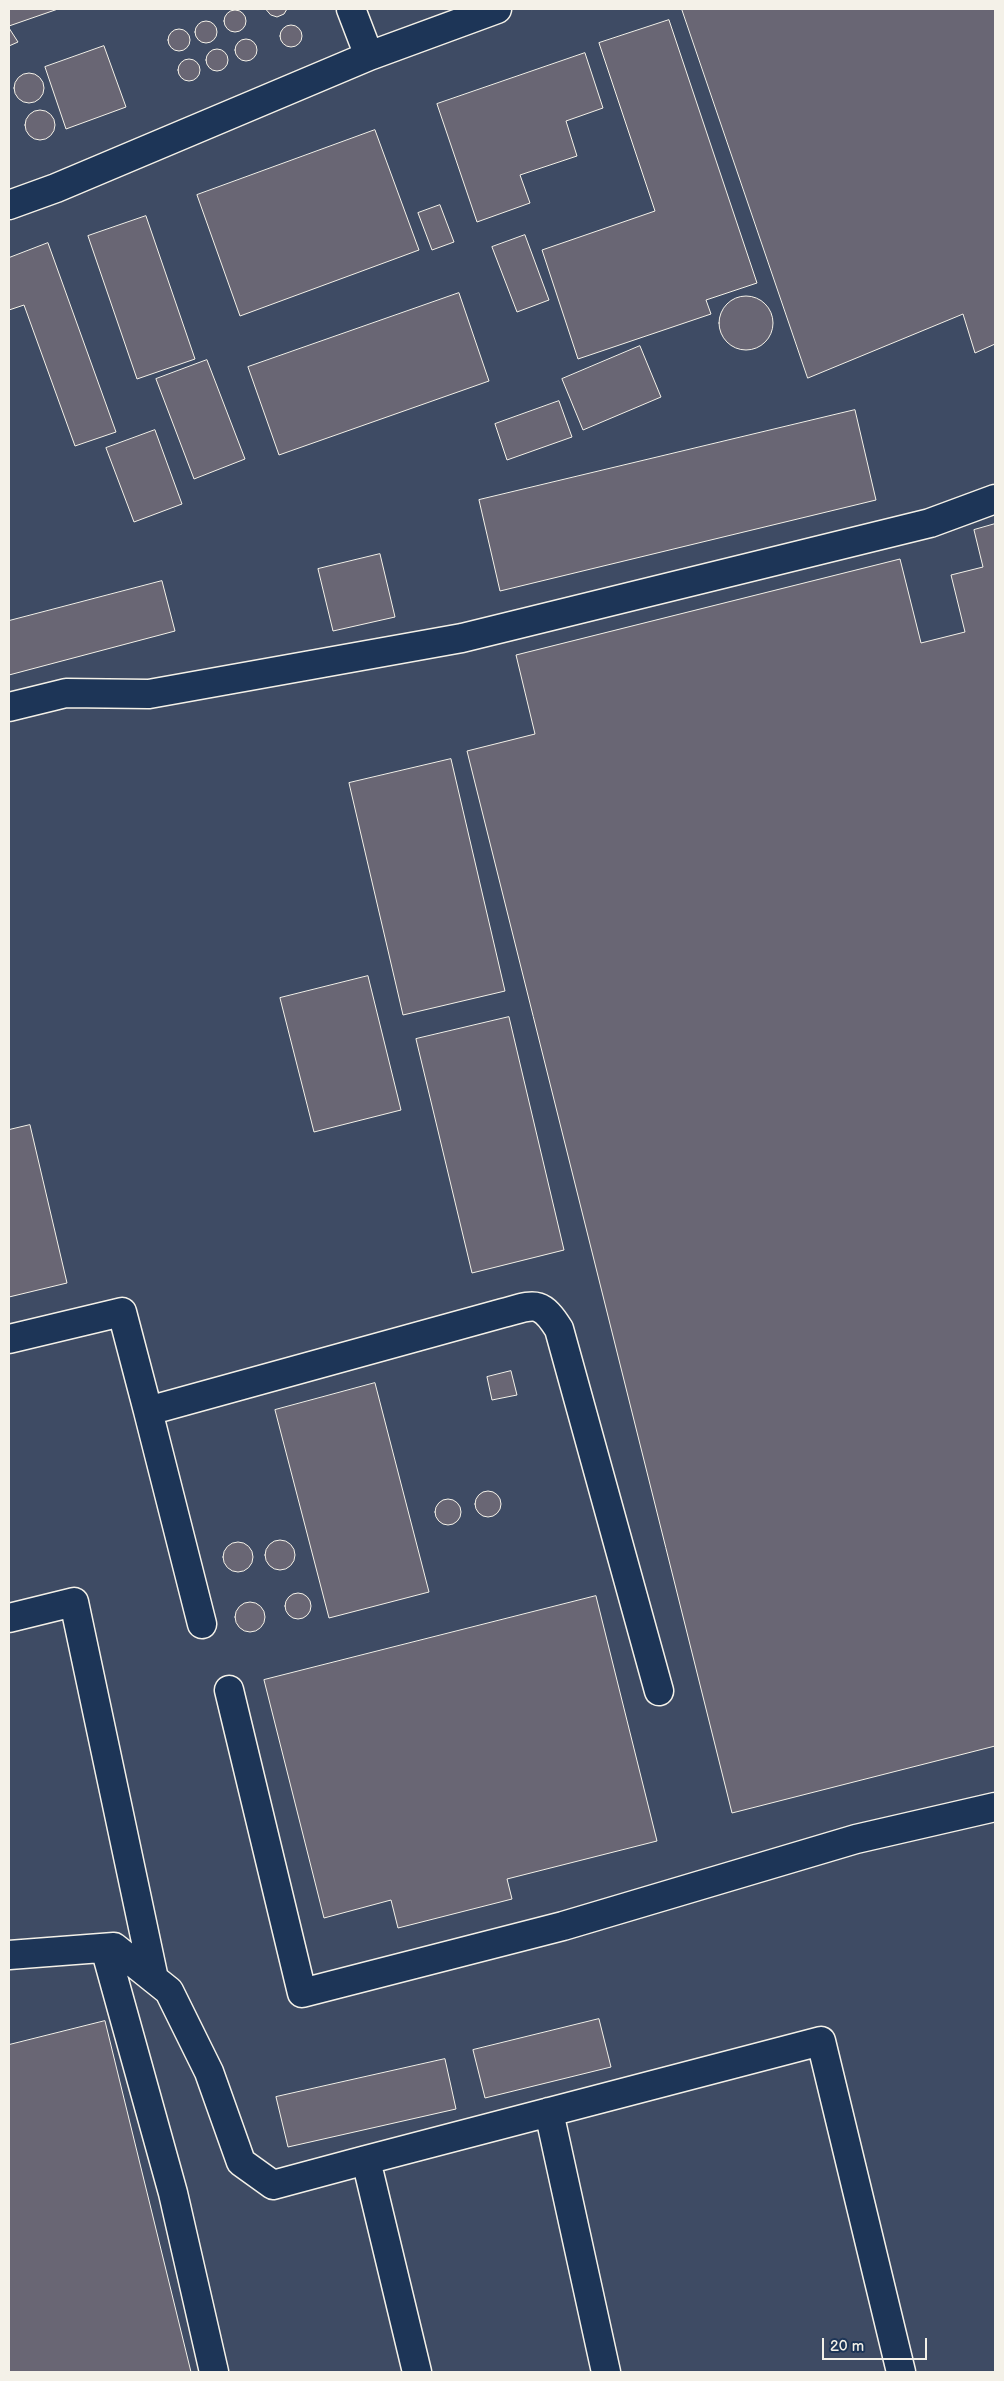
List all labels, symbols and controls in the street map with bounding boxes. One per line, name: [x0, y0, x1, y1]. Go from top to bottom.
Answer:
scale bar: [824, 2328, 929, 2360]
text: 20 m: [830, 2337, 864, 2356]

